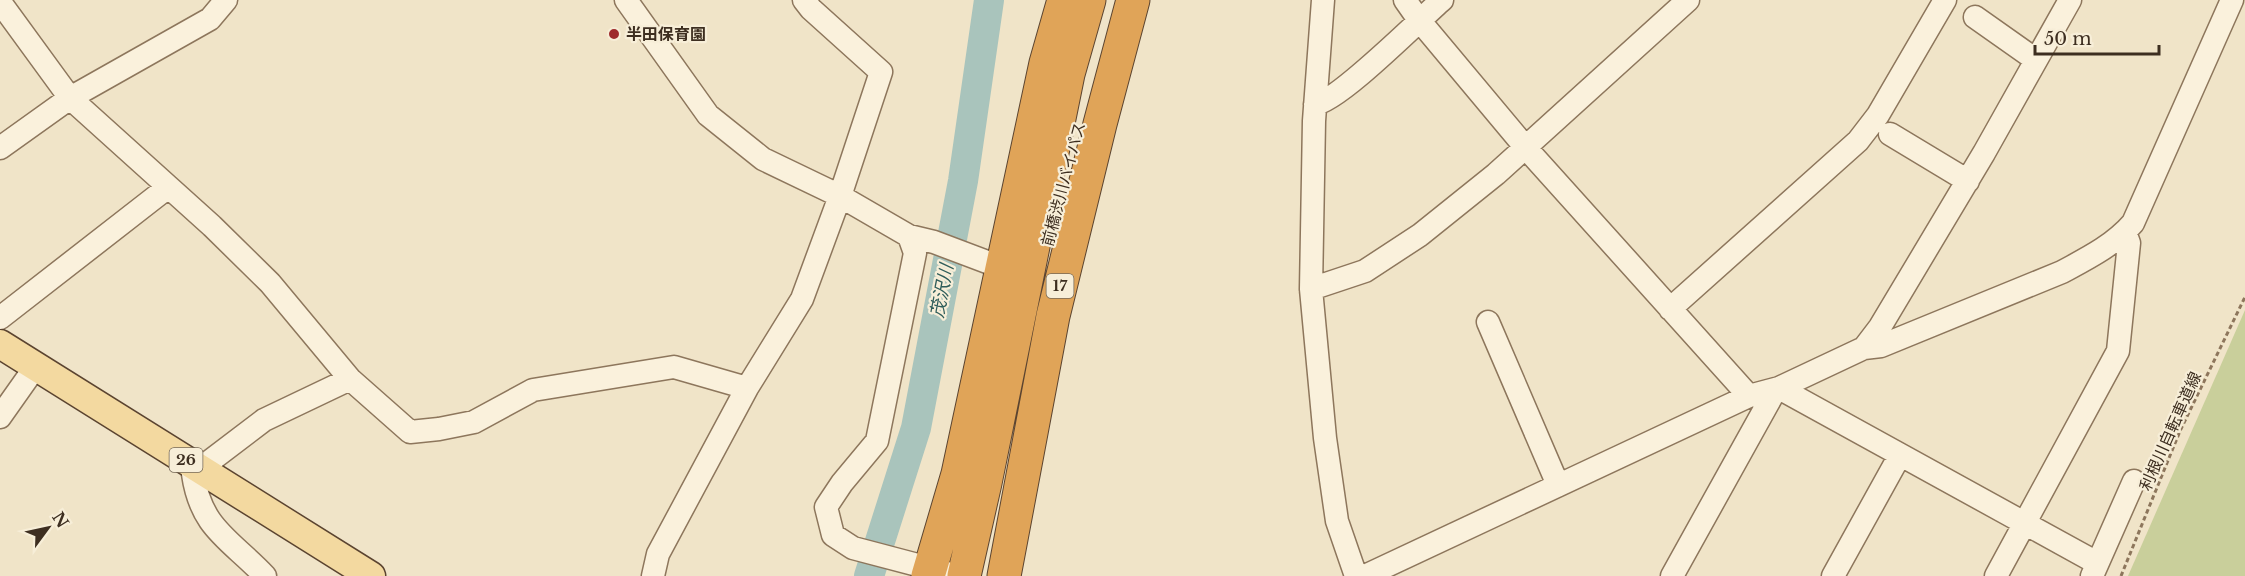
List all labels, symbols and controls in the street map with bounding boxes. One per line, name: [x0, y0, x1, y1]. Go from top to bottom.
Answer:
scale bar: [2035, 18, 2160, 56]
place label: 半田保育園: [626, 24, 706, 44]
marker: 半田保育園: [607, 27, 621, 41]
text: 50 m: [2044, 28, 2092, 50]
street label: 前橋渋川バイパス: [1037, 120, 1089, 248]
water label: 茂沢川: [926, 260, 958, 320]
road number: 17: [1046, 274, 1074, 298]
street label: 利根川自転車道線: [2135, 368, 2205, 494]
road number: 26: [170, 448, 202, 472]
north arrow: [18, 498, 78, 558]
text: N: [48, 508, 73, 532]

